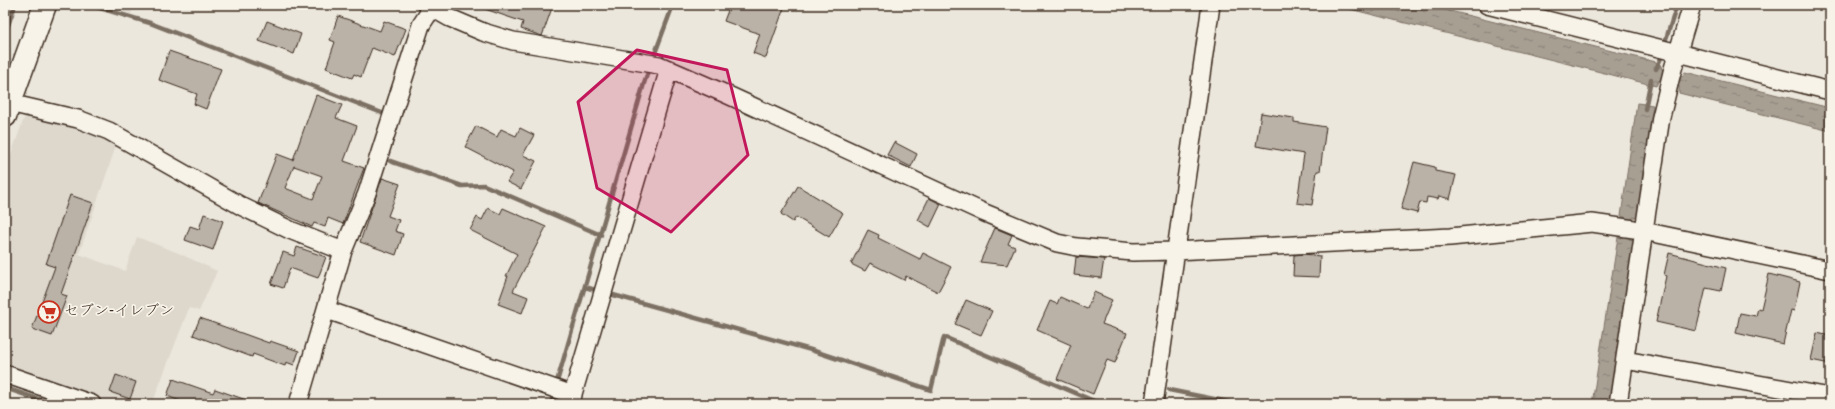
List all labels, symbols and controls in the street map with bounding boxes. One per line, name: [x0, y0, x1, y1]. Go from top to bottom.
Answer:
supermarket icon: セブン-イレブン: [36, 299, 62, 325]
place label: セブン-イレブン: [64, 301, 174, 323]

